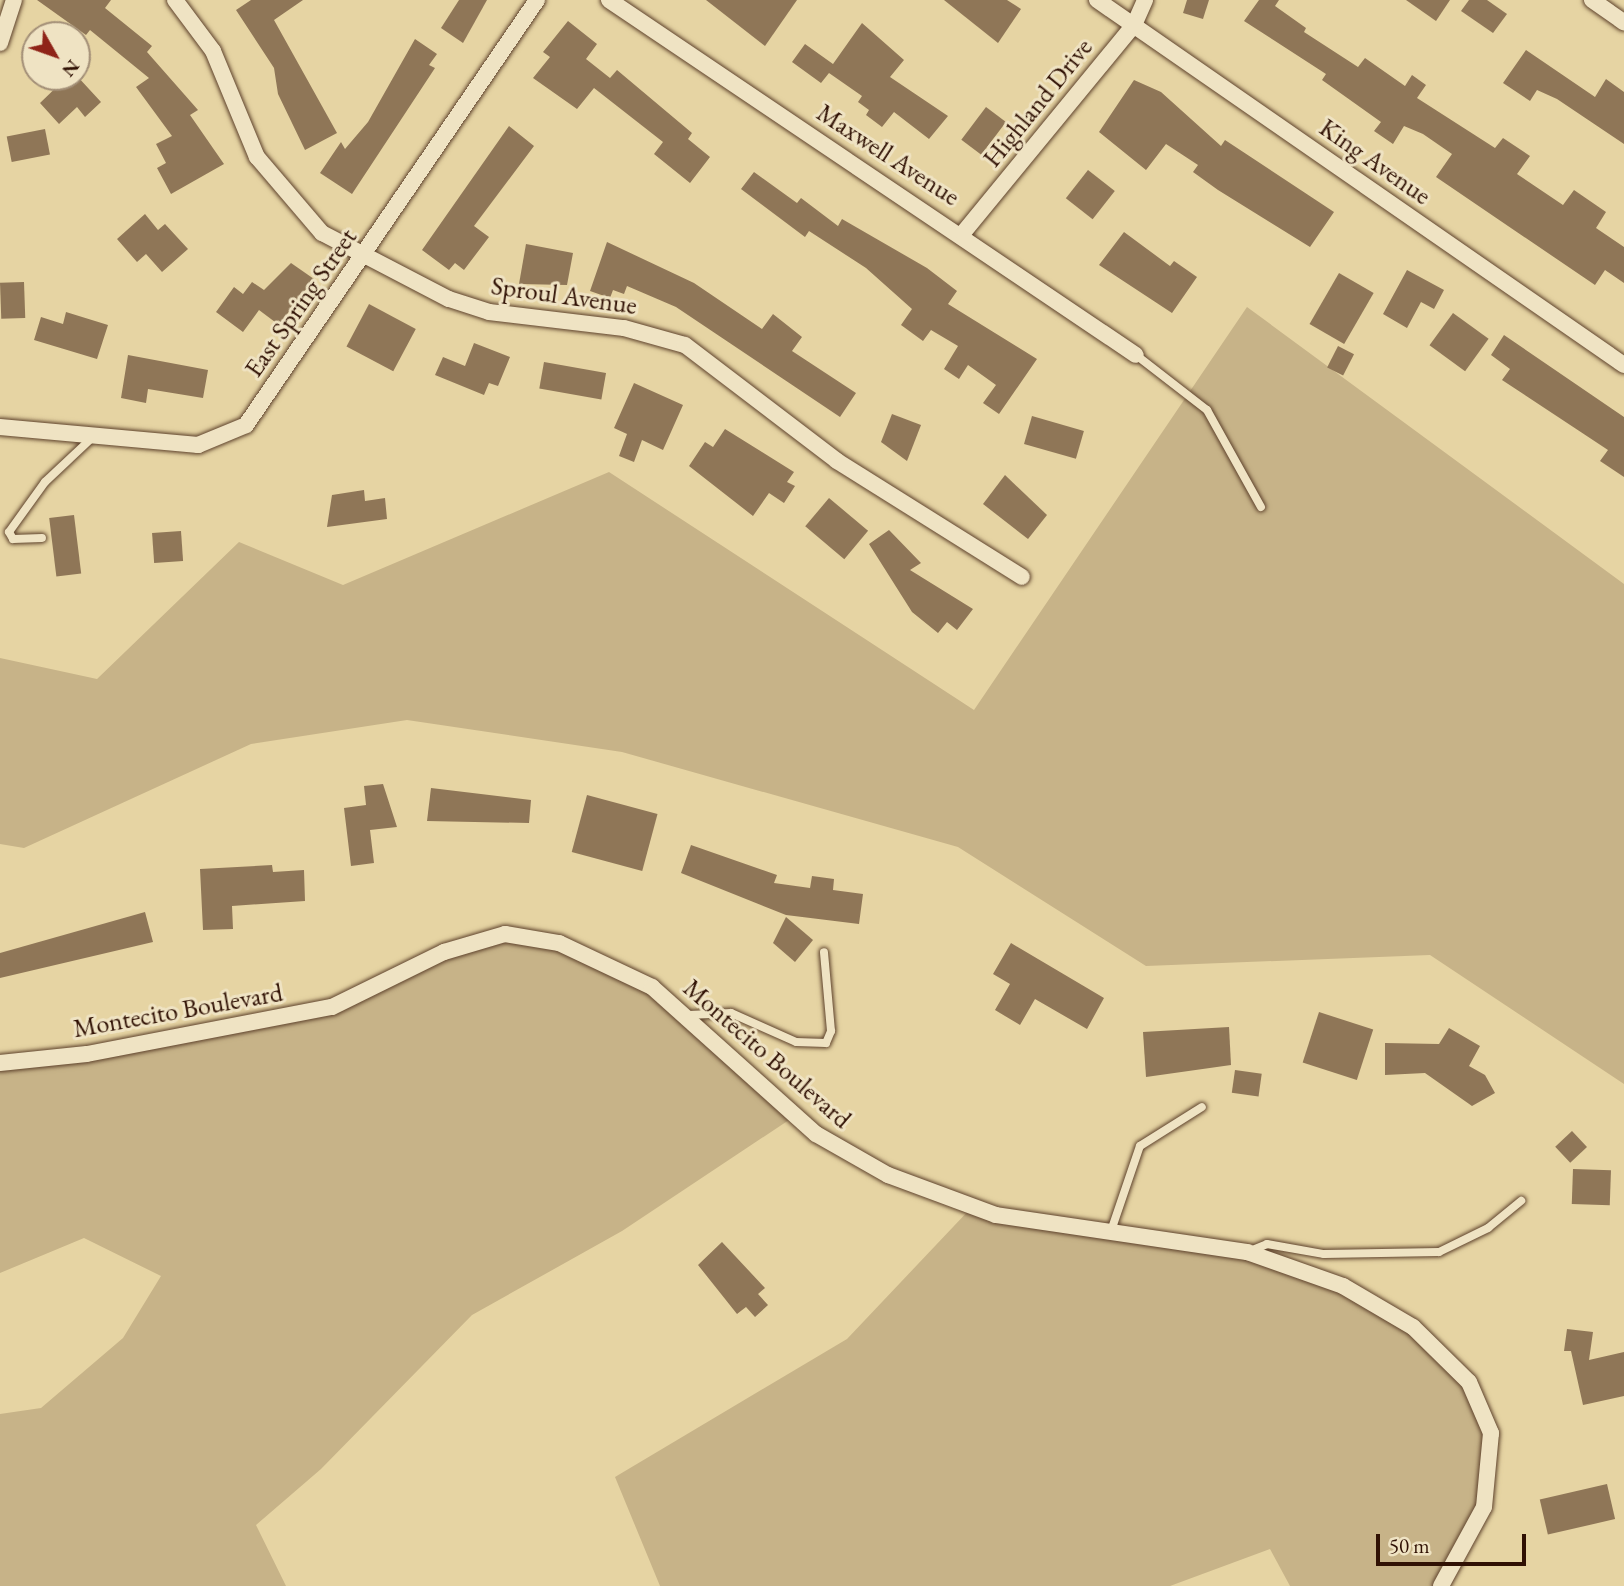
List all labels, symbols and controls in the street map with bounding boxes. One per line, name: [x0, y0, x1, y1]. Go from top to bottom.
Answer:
north arrow: [21, 21, 91, 91]
street label: Highland Drive: [977, 32, 1099, 174]
text: N: [56, 55, 85, 82]
street label: Maxwell Avenue: [811, 97, 965, 213]
street label: King Avenue: [1313, 112, 1437, 212]
street label: East Spring Street: [238, 223, 364, 383]
street label: Sproul Avenue: [489, 270, 639, 322]
street label: Montecito Boulevard: [677, 973, 857, 1135]
street label: Montecito Boulevard: [71, 977, 285, 1045]
scale bar: [1379, 1520, 1530, 1564]
text: 50 m: [1389, 1532, 1430, 1559]

